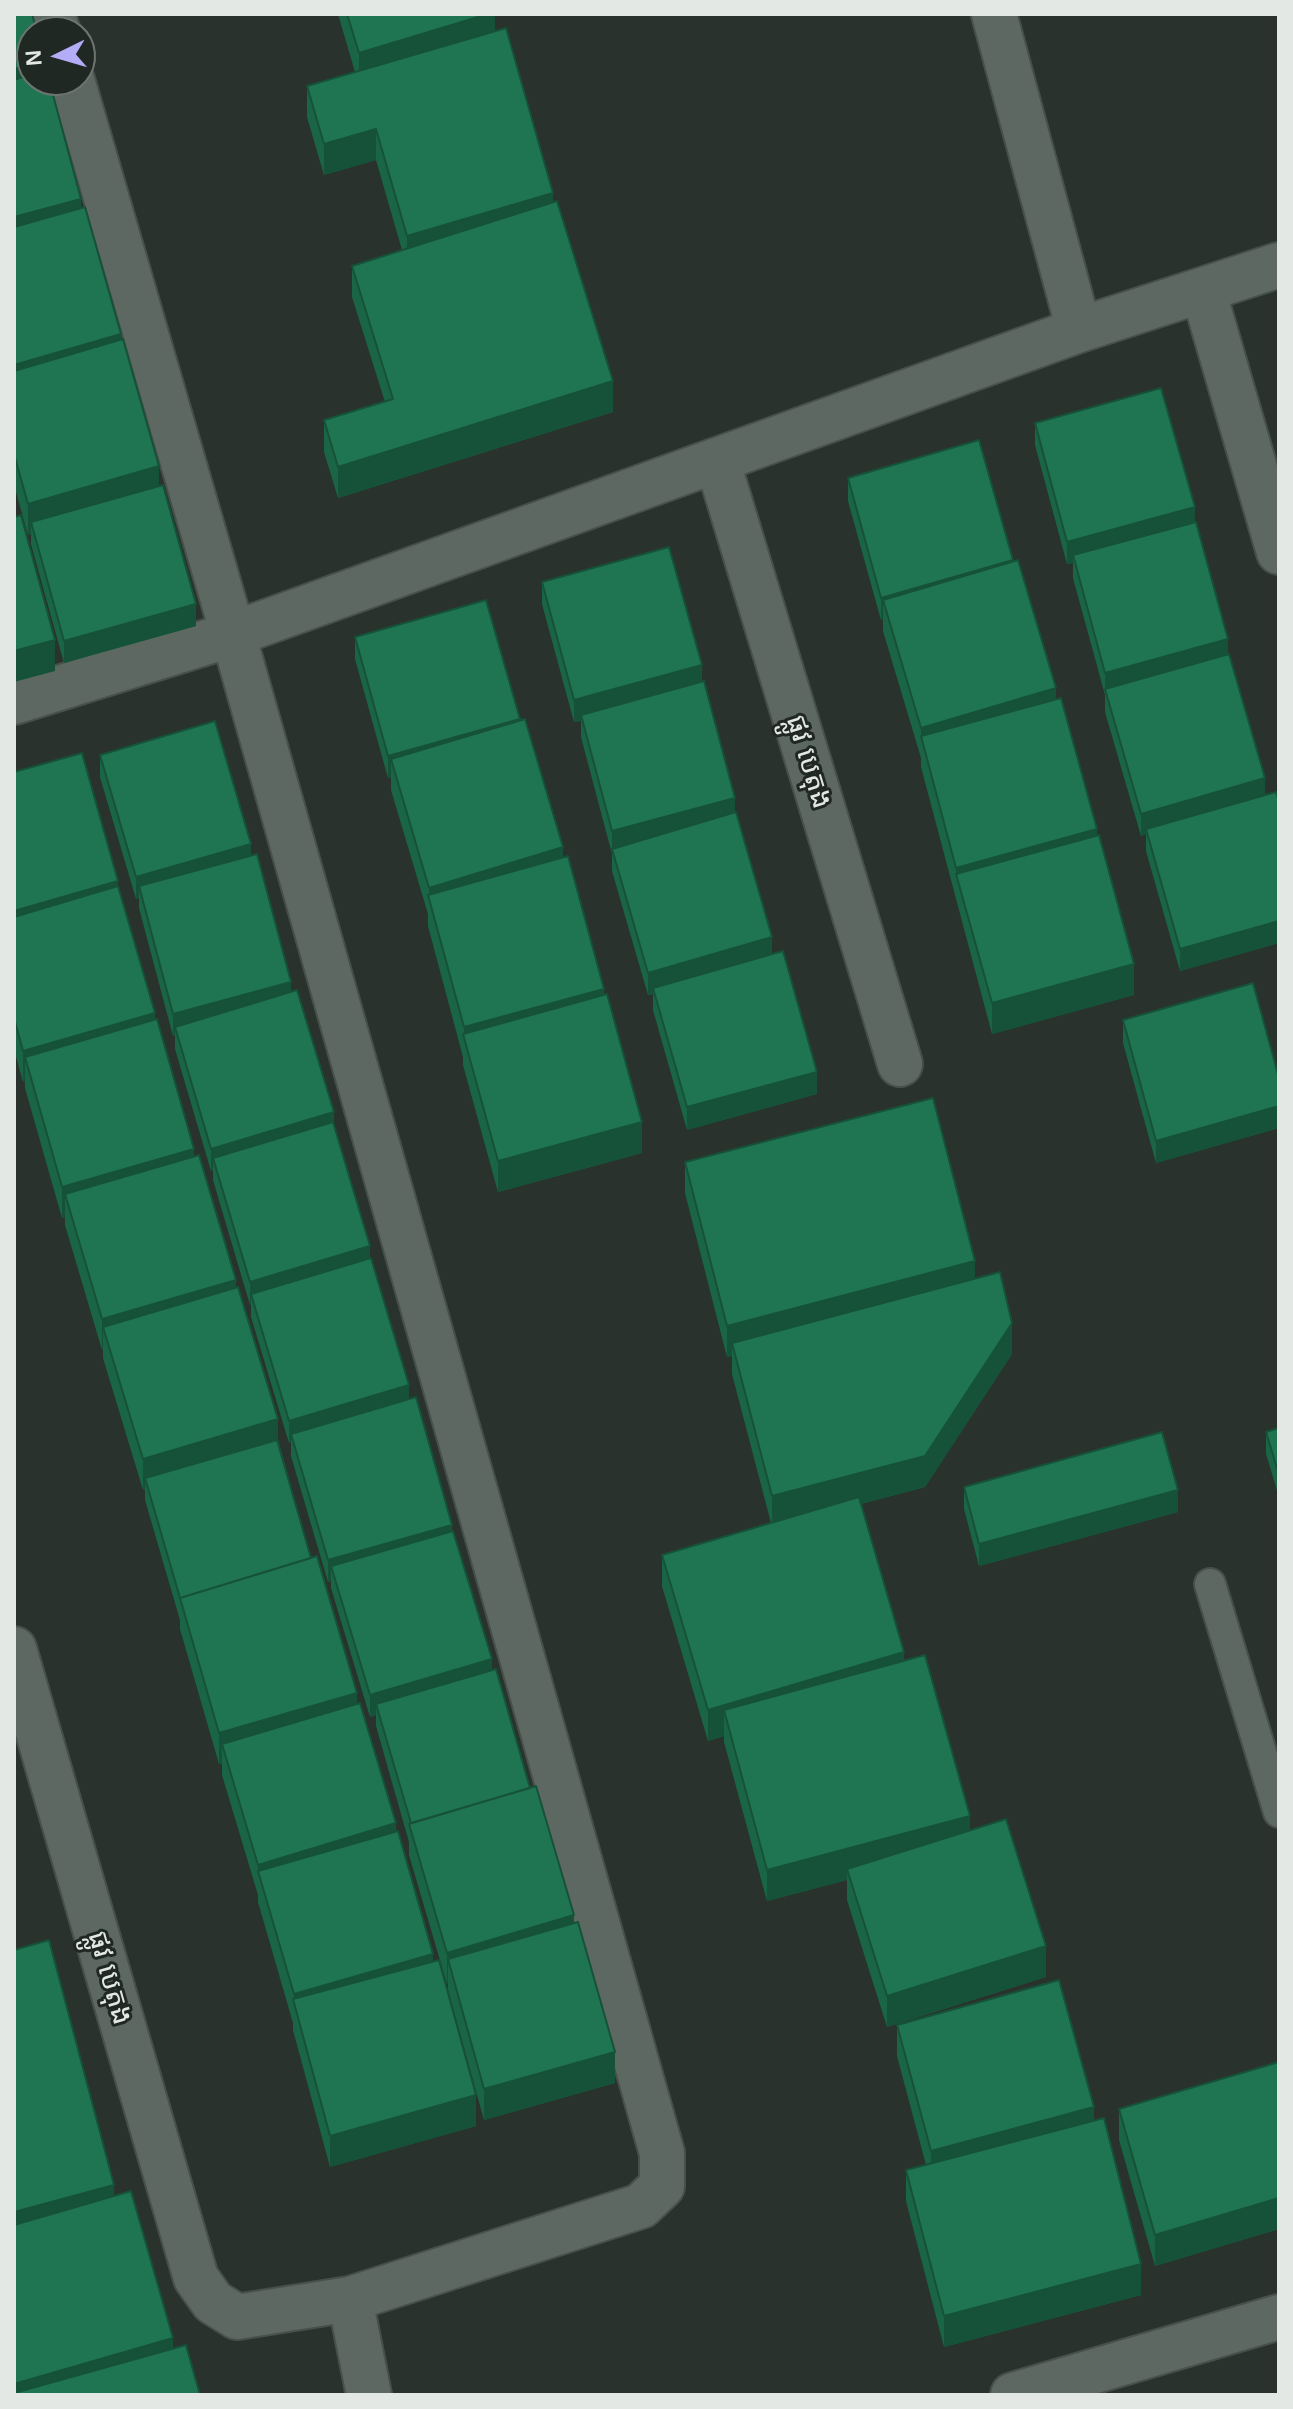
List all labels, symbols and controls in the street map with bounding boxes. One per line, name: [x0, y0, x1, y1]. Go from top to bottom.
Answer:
north arrow: [16, 16, 96, 96]
text: N: [20, 49, 47, 67]
street label: ផ្លូវ បេតុង: [778, 711, 838, 813]
street label: ផ្លូវ បេតុង: [80, 1927, 138, 2029]

